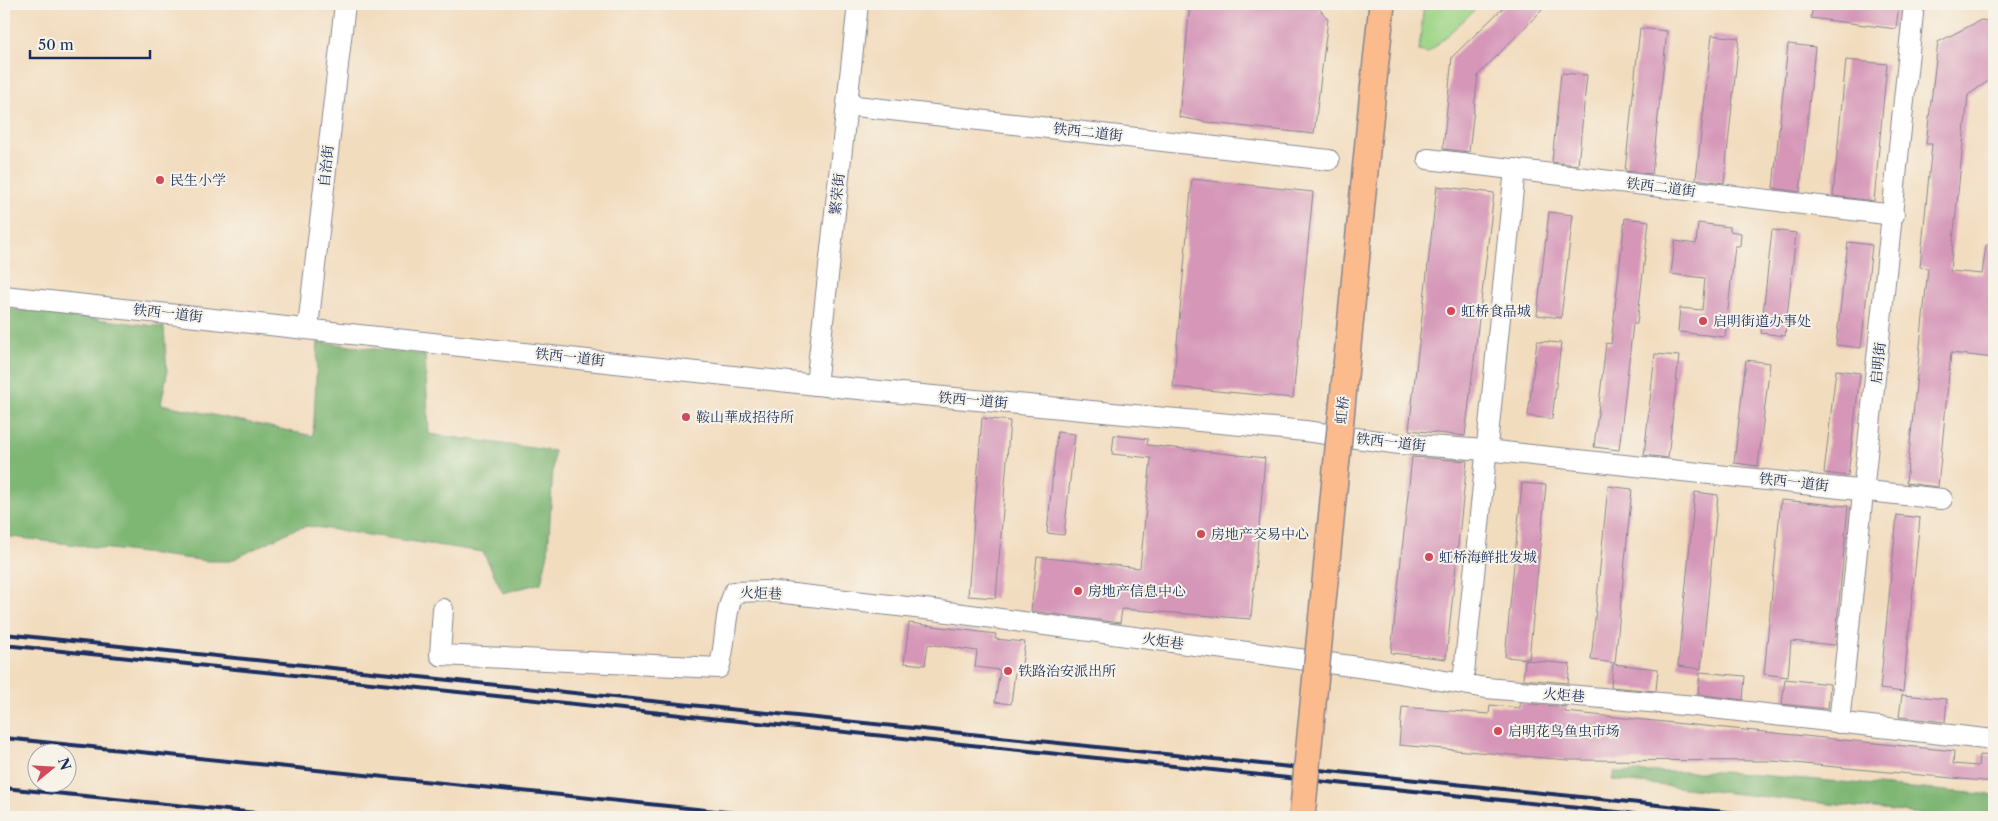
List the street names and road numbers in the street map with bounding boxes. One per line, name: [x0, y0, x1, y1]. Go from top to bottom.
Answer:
street label: 铁西二道街: [1052, 119, 1124, 145]
street label: 自治街: [315, 144, 337, 188]
street label: 繁荣街: [826, 172, 848, 216]
street label: 铁西二道街: [1625, 174, 1697, 200]
street label: 铁西一道街: [132, 300, 204, 326]
street label: 启明街: [1867, 341, 1889, 385]
street label: 铁西一道街: [534, 344, 606, 370]
street label: 铁西一道街: [937, 388, 1009, 412]
street label: 虹桥: [1332, 395, 1352, 425]
street label: 铁西一道街: [1355, 429, 1427, 455]
street label: 铁西一道街: [1758, 469, 1830, 495]
street label: 火炬巷: [740, 583, 782, 603]
street label: 火炬巷: [1141, 629, 1185, 653]
street label: 火炬巷: [1542, 684, 1586, 706]

